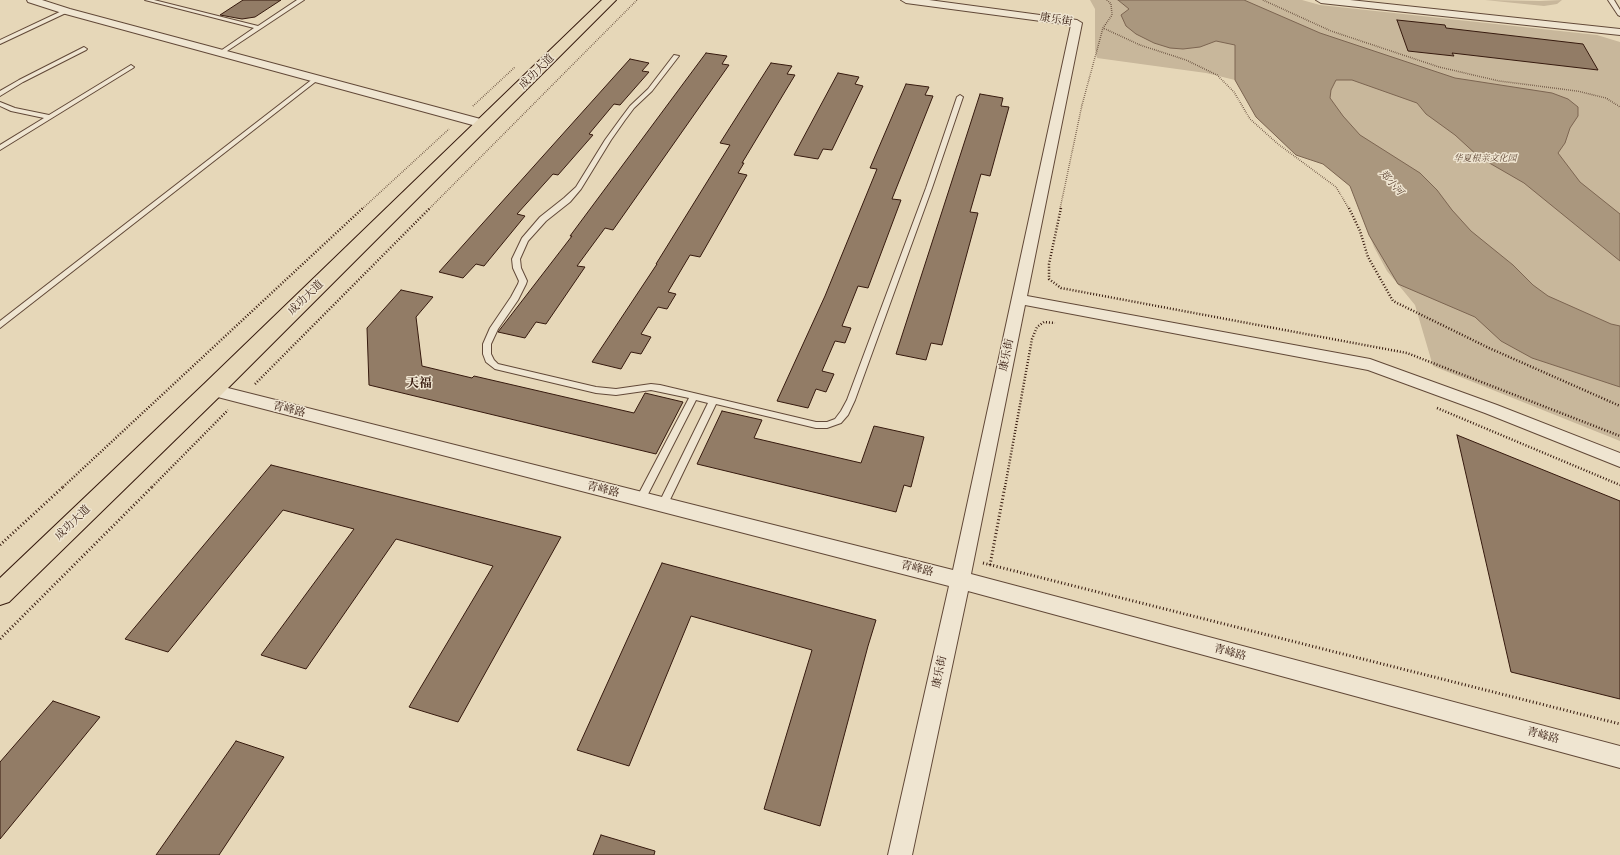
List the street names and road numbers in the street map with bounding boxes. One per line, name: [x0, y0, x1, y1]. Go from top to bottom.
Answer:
street label: 康乐街: [1039, 11, 1073, 29]
street label: 成功大道: [517, 52, 557, 92]
street label: 成功大道: [286, 278, 326, 318]
street label: 康乐街: [997, 337, 1017, 373]
street label: 青峰路: [271, 400, 307, 420]
street label: 青峰路: [585, 480, 621, 500]
street label: 成功大道: [53, 503, 93, 543]
street label: 青峰路: [899, 559, 935, 579]
street label: 青峰路: [1212, 642, 1248, 664]
street label: 康乐街: [930, 654, 950, 690]
street label: 青峰路: [1525, 725, 1561, 747]

